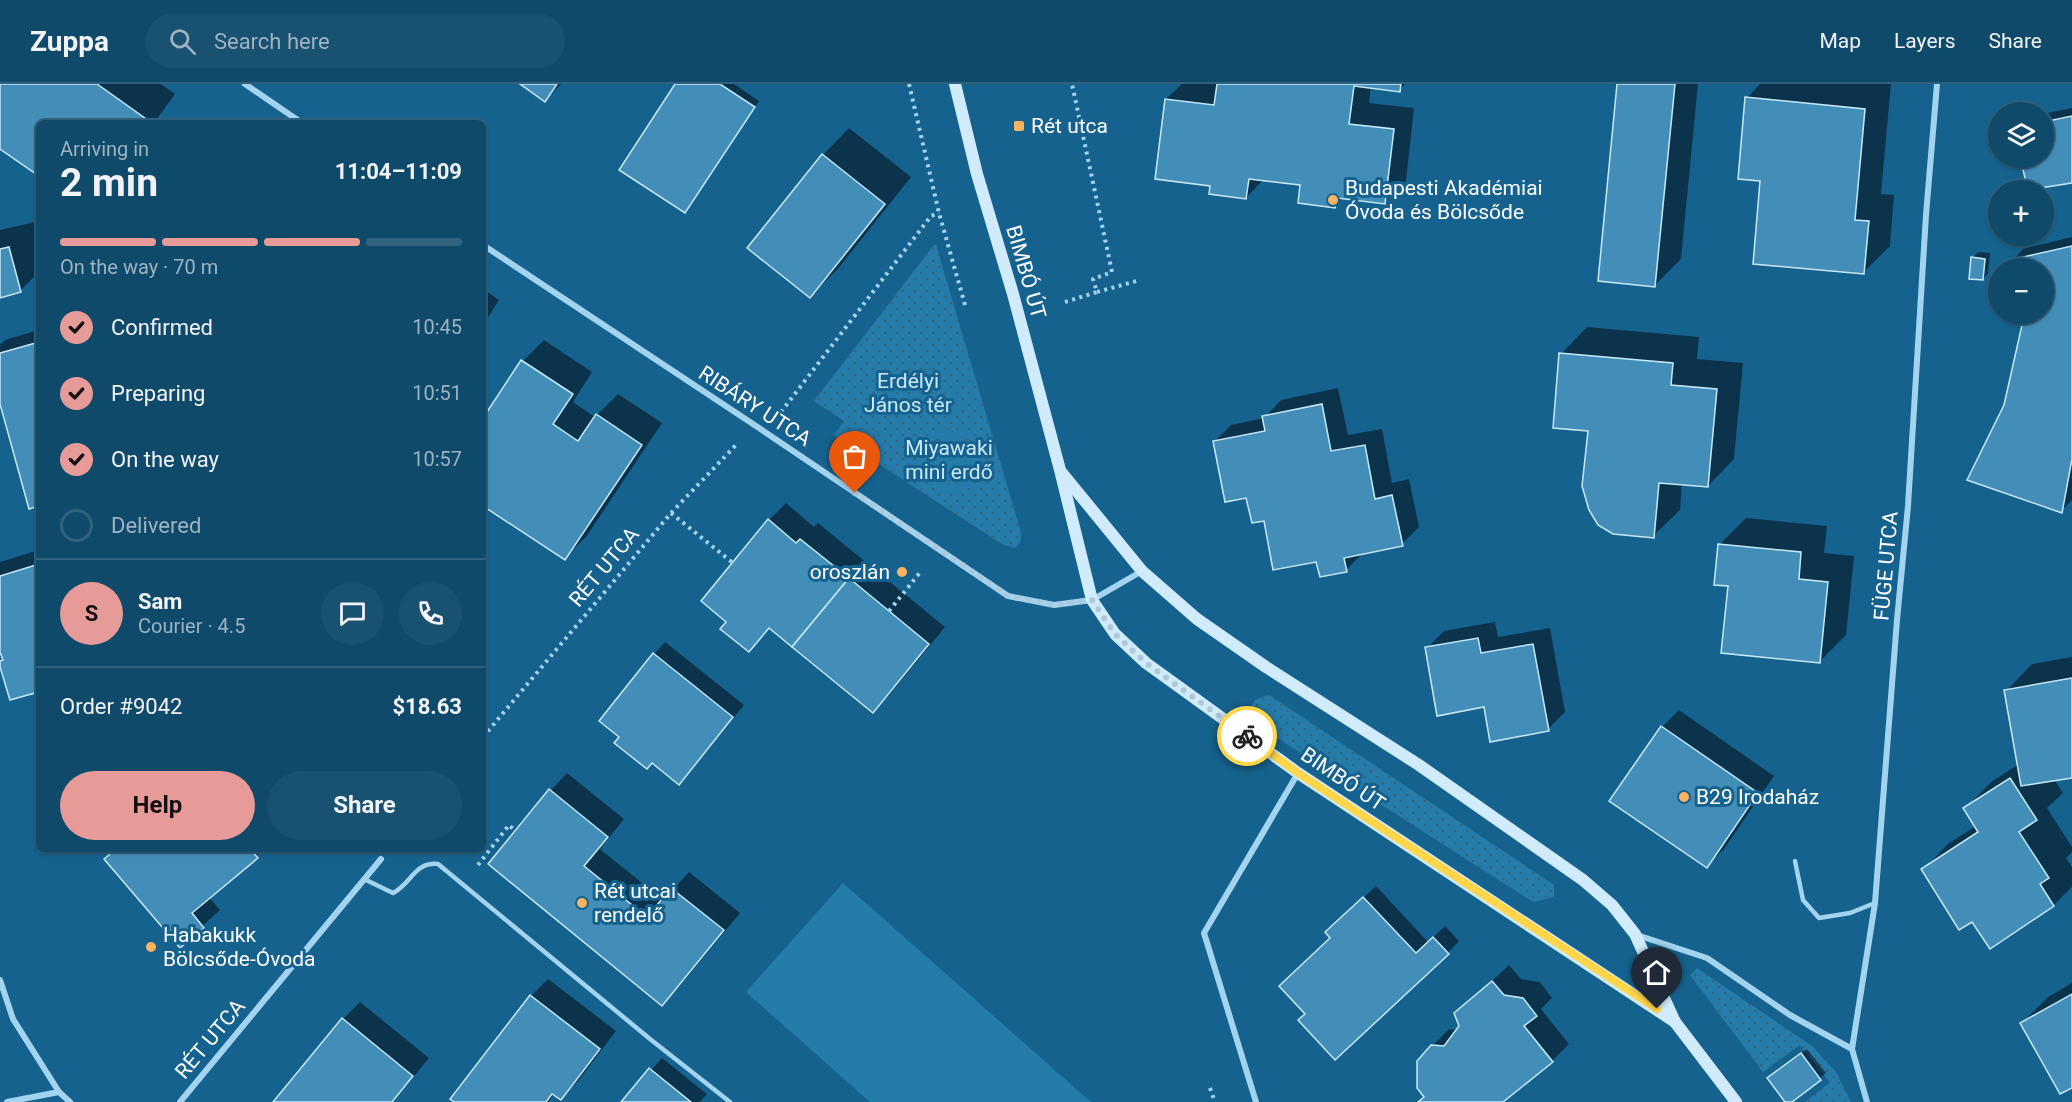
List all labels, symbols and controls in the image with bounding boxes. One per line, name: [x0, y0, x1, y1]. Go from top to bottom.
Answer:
search box: [145, 14, 565, 68]
text: Zuppa: [30, 25, 109, 58]
icon: search: [166, 25, 199, 58]
text: Search here: [214, 29, 330, 54]
text: Map: [1819, 29, 1861, 53]
text: Layers: [1894, 29, 1955, 53]
text: Share: [1988, 29, 2042, 53]
map controls: [1988, 102, 2054, 324]
button: layers: [1988, 102, 2054, 168]
place label: Rét utca: [1031, 114, 1108, 138]
marker: Rét utca: [1012, 119, 1026, 133]
text: Arriving in: [60, 137, 149, 161]
text: 11:04–11:09: [335, 159, 462, 184]
text: 2 min: [60, 160, 158, 206]
place label: Budapesti Akadémiai Óvoda és Bölcsőde: [1345, 176, 1543, 224]
button: +: [1988, 180, 2054, 246]
marker: Budapesti Akadémiai Óvoda és Bölcsőde: [1326, 193, 1340, 207]
street label: BIMBÓ ÚT: [1001, 223, 1051, 322]
text: On the way · 70 m: [60, 255, 218, 279]
button: −: [1988, 258, 2054, 324]
icon: check: [60, 311, 93, 344]
text: Confirmed: [111, 315, 213, 340]
text: 10:45: [412, 315, 462, 339]
street label: RIBÁRY UTCA: [694, 361, 816, 451]
park label: Erdélyi János tér: [864, 369, 952, 417]
icon: check: [60, 377, 93, 410]
text: Preparing: [111, 381, 205, 406]
text: 10:51: [412, 381, 462, 405]
pin: [829, 431, 880, 493]
park label: Miyawaki mini erdő: [905, 436, 993, 484]
icon: bag: [838, 440, 871, 473]
icon: check: [60, 443, 93, 476]
text: On the way: [111, 447, 219, 472]
text: 10:57: [412, 447, 462, 471]
street label: FÜGE UTCA: [1869, 510, 1903, 622]
text: Delivered: [111, 513, 201, 538]
street label: RÉT UTCA: [564, 522, 644, 611]
place label: oroszlán: [810, 560, 890, 584]
marker: oroszlán: [895, 565, 909, 579]
button: chat: [321, 582, 384, 645]
button: phone: [399, 582, 462, 645]
text: Sam: [138, 589, 182, 614]
text: S: [85, 601, 98, 626]
text: Courier · 4.5: [138, 614, 245, 638]
text: Order #9042: [60, 694, 182, 719]
text: $18.63: [393, 694, 462, 719]
courier: [1217, 706, 1277, 766]
icon: bike: [1231, 720, 1264, 753]
street label: BIMBÓ ÚT: [1296, 742, 1390, 816]
button: Help: [60, 771, 255, 840]
button: Share: [267, 771, 462, 840]
place label: B29 Irodaház: [1696, 785, 1819, 809]
marker: B29 Irodaház: [1677, 790, 1691, 804]
place label: Rét utcai rendelő: [594, 879, 676, 927]
marker: Rét utcai rendelő: [575, 896, 589, 910]
place label: Habakukk Bölcsőde-Óvoda: [163, 923, 315, 971]
marker: Habakukk Bölcsőde-Óvoda: [144, 940, 158, 954]
pin: [1631, 947, 1682, 1009]
icon: home: [1640, 956, 1673, 989]
street label: RÉT UTCA: [170, 994, 250, 1083]

